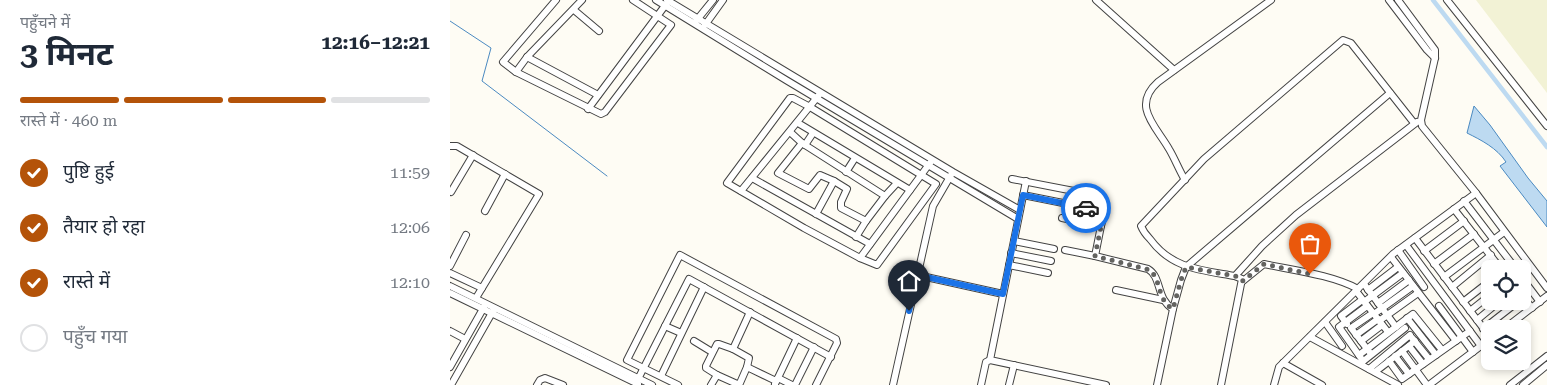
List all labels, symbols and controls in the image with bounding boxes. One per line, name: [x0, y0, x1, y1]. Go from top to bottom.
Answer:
text: पहुँचने में: [20, 13, 70, 32]
text: 12:16–12:21: [321, 31, 430, 54]
text: 3 मिनट: [20, 35, 113, 73]
text: रास्ते में · 460 m: [20, 111, 117, 130]
icon: check: [20, 159, 48, 187]
text: पुष्टि हुई: [63, 160, 114, 183]
text: 11:59: [390, 163, 430, 182]
courier: [1061, 183, 1111, 233]
icon: car: [1072, 194, 1100, 222]
icon: check: [20, 214, 48, 242]
text: तैयार हो रहा: [63, 215, 145, 238]
text: 12:06: [390, 218, 430, 237]
pin: [1289, 223, 1331, 274]
icon: bag: [1296, 230, 1324, 258]
pin: [888, 260, 930, 311]
map controls: [1481, 260, 1531, 370]
button: locate: [1481, 260, 1531, 310]
icon: home: [895, 267, 923, 295]
icon: check: [20, 269, 48, 297]
text: रास्ते में: [63, 270, 110, 293]
text: 12:10: [390, 273, 430, 292]
button: layers: [1481, 320, 1531, 370]
text: पहुँच गया: [63, 325, 127, 348]

